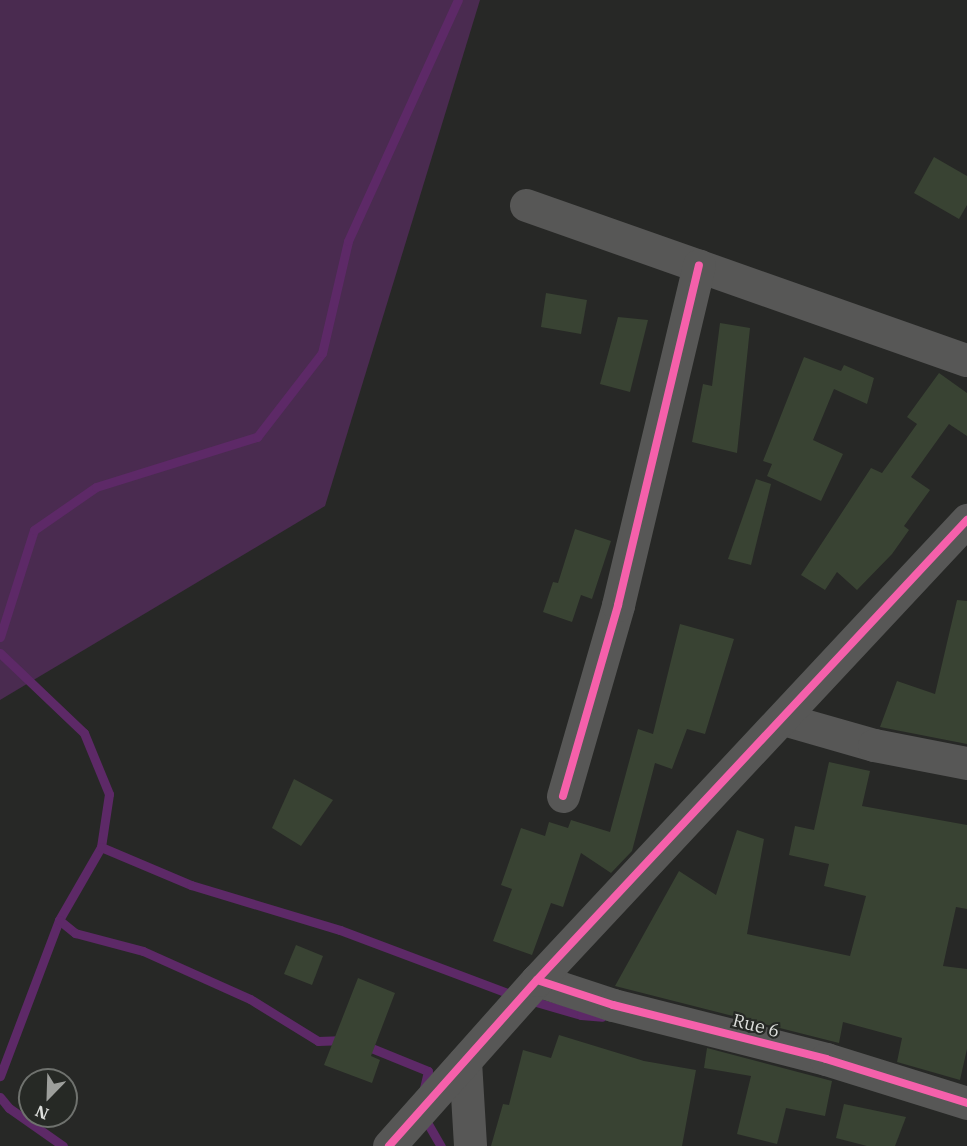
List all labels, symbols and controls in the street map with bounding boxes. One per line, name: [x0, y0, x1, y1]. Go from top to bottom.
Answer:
street label: Rue 6: [730, 1010, 782, 1042]
north arrow: [18, 1068, 78, 1128]
text: N: [32, 1101, 51, 1124]

